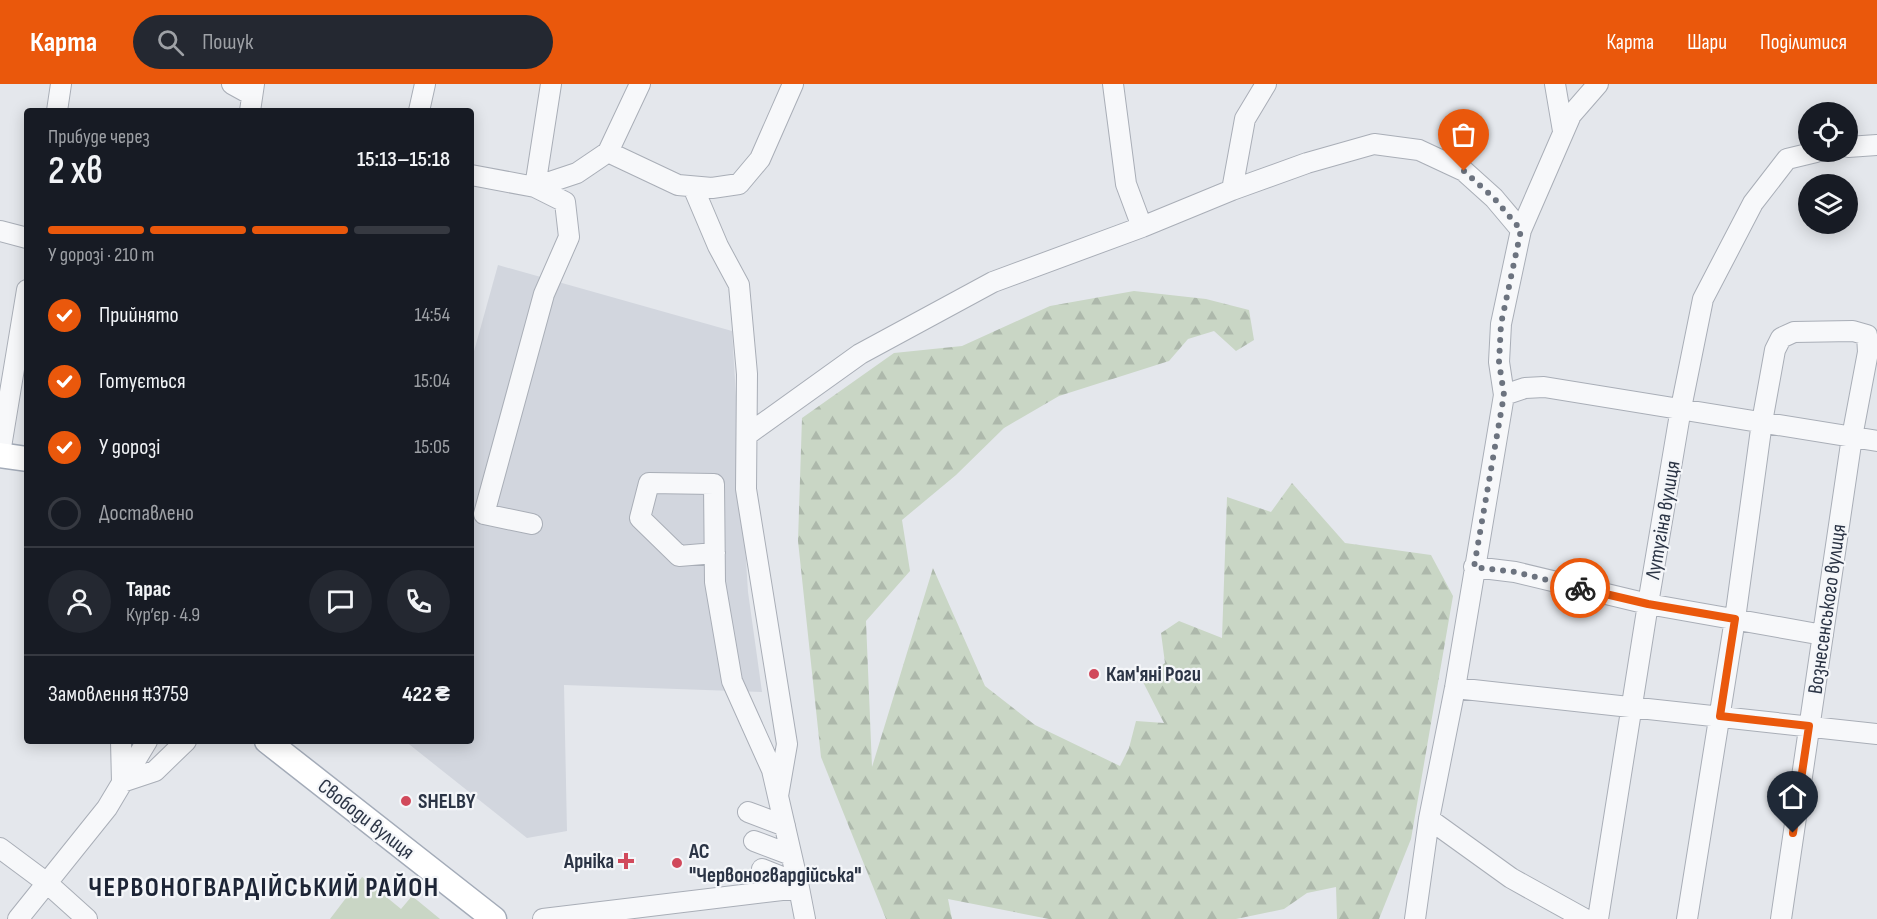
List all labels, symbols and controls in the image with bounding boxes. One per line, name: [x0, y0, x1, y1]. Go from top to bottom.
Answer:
search box: [133, 15, 553, 69]
text: Карта: [30, 26, 97, 59]
icon: search: [154, 26, 187, 59]
text: Пошук: [202, 29, 253, 56]
text: Карта: [1606, 30, 1654, 55]
text: Шари: [1687, 30, 1727, 55]
text: Поділитися: [1760, 30, 1847, 55]
map controls: [1798, 102, 1858, 234]
button: locate: [1798, 102, 1858, 162]
pin: [1438, 109, 1489, 171]
icon: bag: [1447, 118, 1480, 151]
text: Прибуде через: [48, 125, 150, 149]
text: 15:13–15:18: [357, 146, 450, 173]
text: 2 хв: [48, 148, 103, 195]
button: layers: [1798, 174, 1858, 234]
text: У дорозі · 210 m: [48, 243, 154, 267]
icon: check: [48, 299, 81, 332]
text: Прийнято: [99, 302, 179, 329]
text: 14:54: [414, 303, 450, 327]
icon: check: [48, 365, 81, 398]
text: Готується: [99, 368, 186, 395]
text: 15:04: [414, 369, 450, 393]
icon: check: [48, 431, 81, 464]
text: У дорозі: [99, 434, 160, 461]
text: 15:05: [414, 435, 450, 459]
street label: Лутугіна вулиця: [1640, 459, 1686, 582]
text: Доставлено: [99, 500, 194, 527]
street label: Вознесенського вулиця: [1803, 523, 1851, 695]
courier: [1550, 558, 1610, 618]
button: person: [48, 570, 111, 633]
button: chat: [309, 570, 372, 633]
button: phone: [387, 570, 450, 633]
icon: bike: [1564, 572, 1597, 605]
text: Тарас: [126, 576, 171, 603]
text: Кур’єр · 4.9: [126, 603, 200, 627]
place label: Кам'яні Роги: [1106, 662, 1201, 687]
marker: Кам'яні Роги: [1087, 667, 1101, 681]
text: Замовлення #3759: [48, 681, 189, 708]
text: 422 ₴: [402, 681, 450, 708]
pin: [1767, 771, 1818, 833]
street label: Свободи вулиця: [313, 774, 419, 864]
icon: home: [1776, 780, 1809, 813]
place label: SHELBY: [418, 789, 476, 814]
marker: SHELBY: [399, 794, 413, 808]
place label: АС "Червоногвардійська": [688, 839, 861, 888]
place label: Арніка: [563, 849, 614, 874]
marker: Арніка: [619, 854, 633, 868]
marker: АС "Червоногвардійська": [670, 856, 684, 870]
district label: ЧЕРВОНОГВАРДІЙСЬКИЙ РАЙОН: [88, 872, 440, 904]

